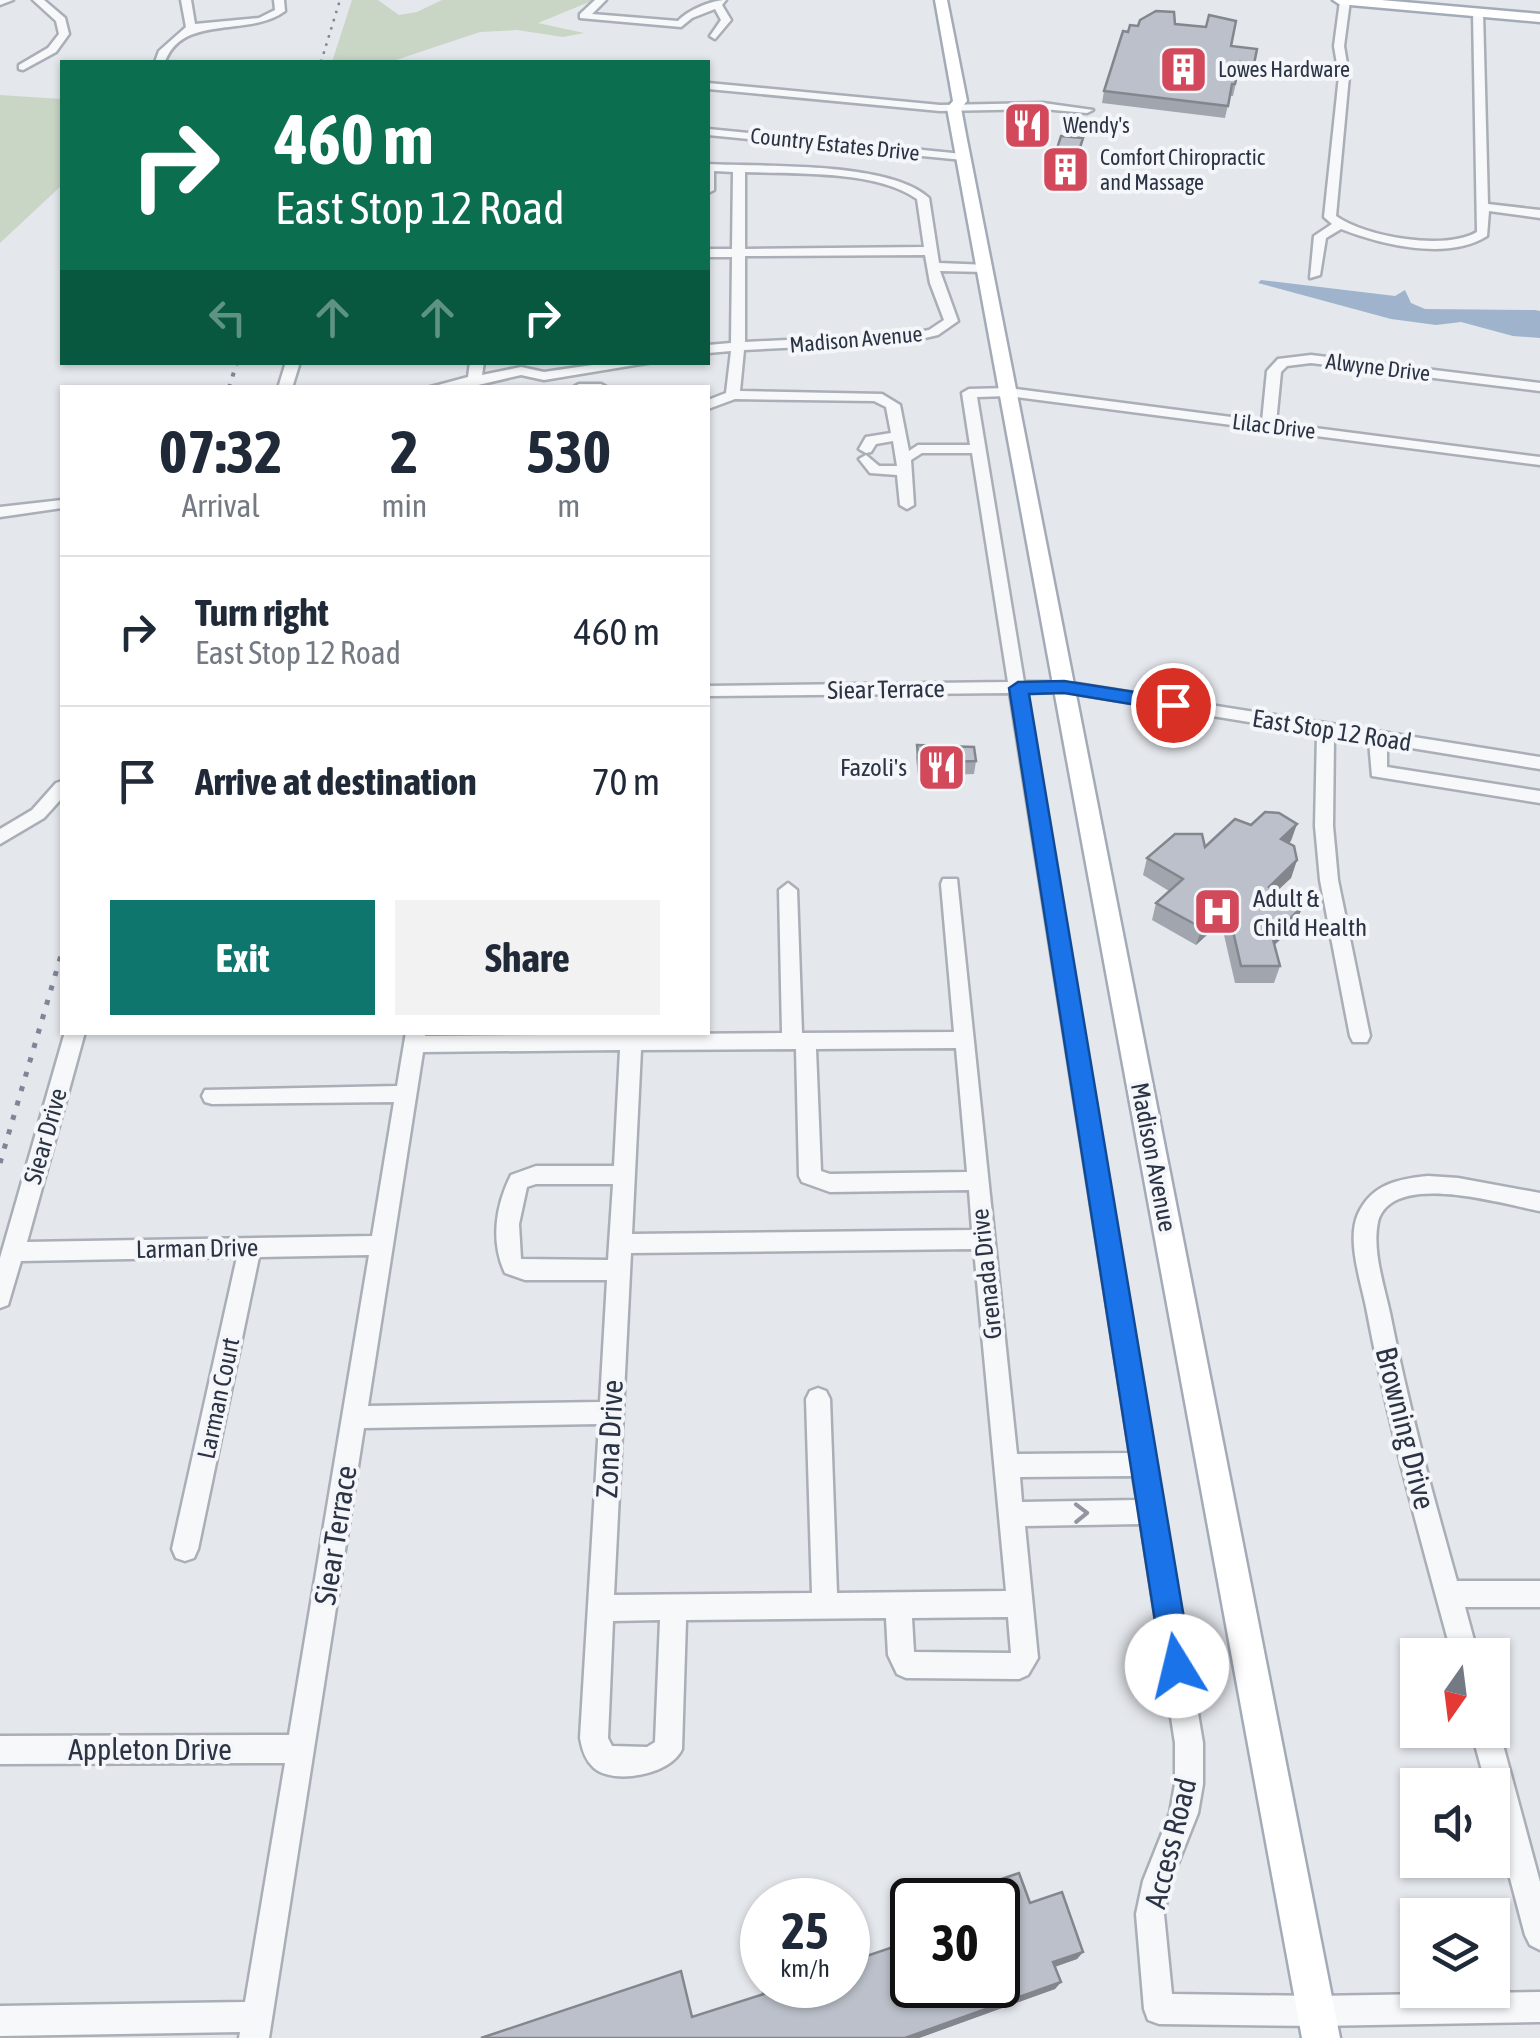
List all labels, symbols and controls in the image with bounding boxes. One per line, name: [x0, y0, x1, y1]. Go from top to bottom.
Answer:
building icon: Lowes Hardware: [1157, 43, 1209, 95]
place label: Lowes Hardware: [1218, 56, 1350, 82]
text: 460 m: [275, 99, 434, 179]
restaurant icon: Wendy's: [1002, 99, 1054, 151]
icon: right: [110, 100, 240, 230]
place label: Wendy's: [1063, 112, 1130, 138]
street label: Country Estates Drive: [749, 122, 921, 166]
building icon: Comfort Chiropractic and Massage: [1039, 144, 1091, 196]
place label: Comfort Chiropractic and Massage: [1100, 144, 1266, 195]
text: East Stop 12 Road: [275, 182, 565, 234]
icon: left: [200, 290, 255, 345]
icon: ahead: [305, 290, 360, 345]
icon: ahead: [410, 290, 465, 345]
icon: right: [515, 290, 570, 345]
street label: Madison Avenue: [789, 320, 923, 358]
street label: Alwyne Drive: [1324, 348, 1432, 386]
street label: Lilac Drive: [1231, 408, 1317, 444]
text: 07:32: [159, 417, 282, 486]
text: 2: [390, 417, 419, 486]
text: 530: [526, 417, 611, 486]
text: Arrival: [182, 487, 260, 524]
text: min: [381, 487, 427, 524]
text: m: [557, 487, 580, 524]
text: Turn right: [195, 591, 329, 634]
icon: right: [110, 604, 165, 659]
text: 460 m: [574, 610, 660, 653]
text: East Stop 12 Road: [195, 634, 401, 671]
pin: [1131, 663, 1216, 748]
street label: Siear Terrace: [827, 674, 945, 704]
icon: arrive: [1146, 678, 1201, 733]
street label: East Stop 12 Road: [1250, 704, 1414, 756]
restaurant icon: Fazoli's: [916, 741, 968, 793]
place label: Fazoli's: [840, 753, 907, 781]
icon: arrive: [110, 754, 165, 809]
text: Arrive at destination: [195, 760, 477, 803]
text: 70 m: [592, 760, 660, 803]
place label: Adult & Child Health: [1253, 884, 1367, 941]
hospital icon: Adult & Child Health: [1192, 886, 1244, 938]
button: Exit: [110, 900, 375, 1015]
button: Share: [395, 900, 660, 1015]
street label: Madison Avenue: [1126, 1080, 1182, 1234]
street label: Siear Drive: [18, 1085, 72, 1187]
street label: Grenada Drive: [965, 1207, 1007, 1341]
street label: Larman Drive: [136, 1233, 258, 1263]
street label: Larman Court: [191, 1335, 245, 1461]
street label: Browning Drive: [1369, 1343, 1443, 1513]
street label: Zona Drive: [589, 1379, 629, 1499]
street label: Siear Terrace: [307, 1463, 363, 1607]
one-way arrow: [1074, 1502, 1090, 1523]
position arrow: [1125, 1614, 1229, 1718]
north arrow: [1400, 1638, 1510, 1748]
map controls: [1400, 1638, 1510, 2008]
street label: Appleton Drive: [68, 1732, 232, 1766]
button: sound: [1400, 1768, 1510, 1878]
street label: Access Road: [1137, 1774, 1203, 1912]
speed limit sign: 30: [890, 1878, 1020, 2008]
button: layers: [1400, 1898, 1510, 2008]
text: 25: [781, 1902, 828, 1960]
text: km/h: [780, 1954, 830, 1982]

